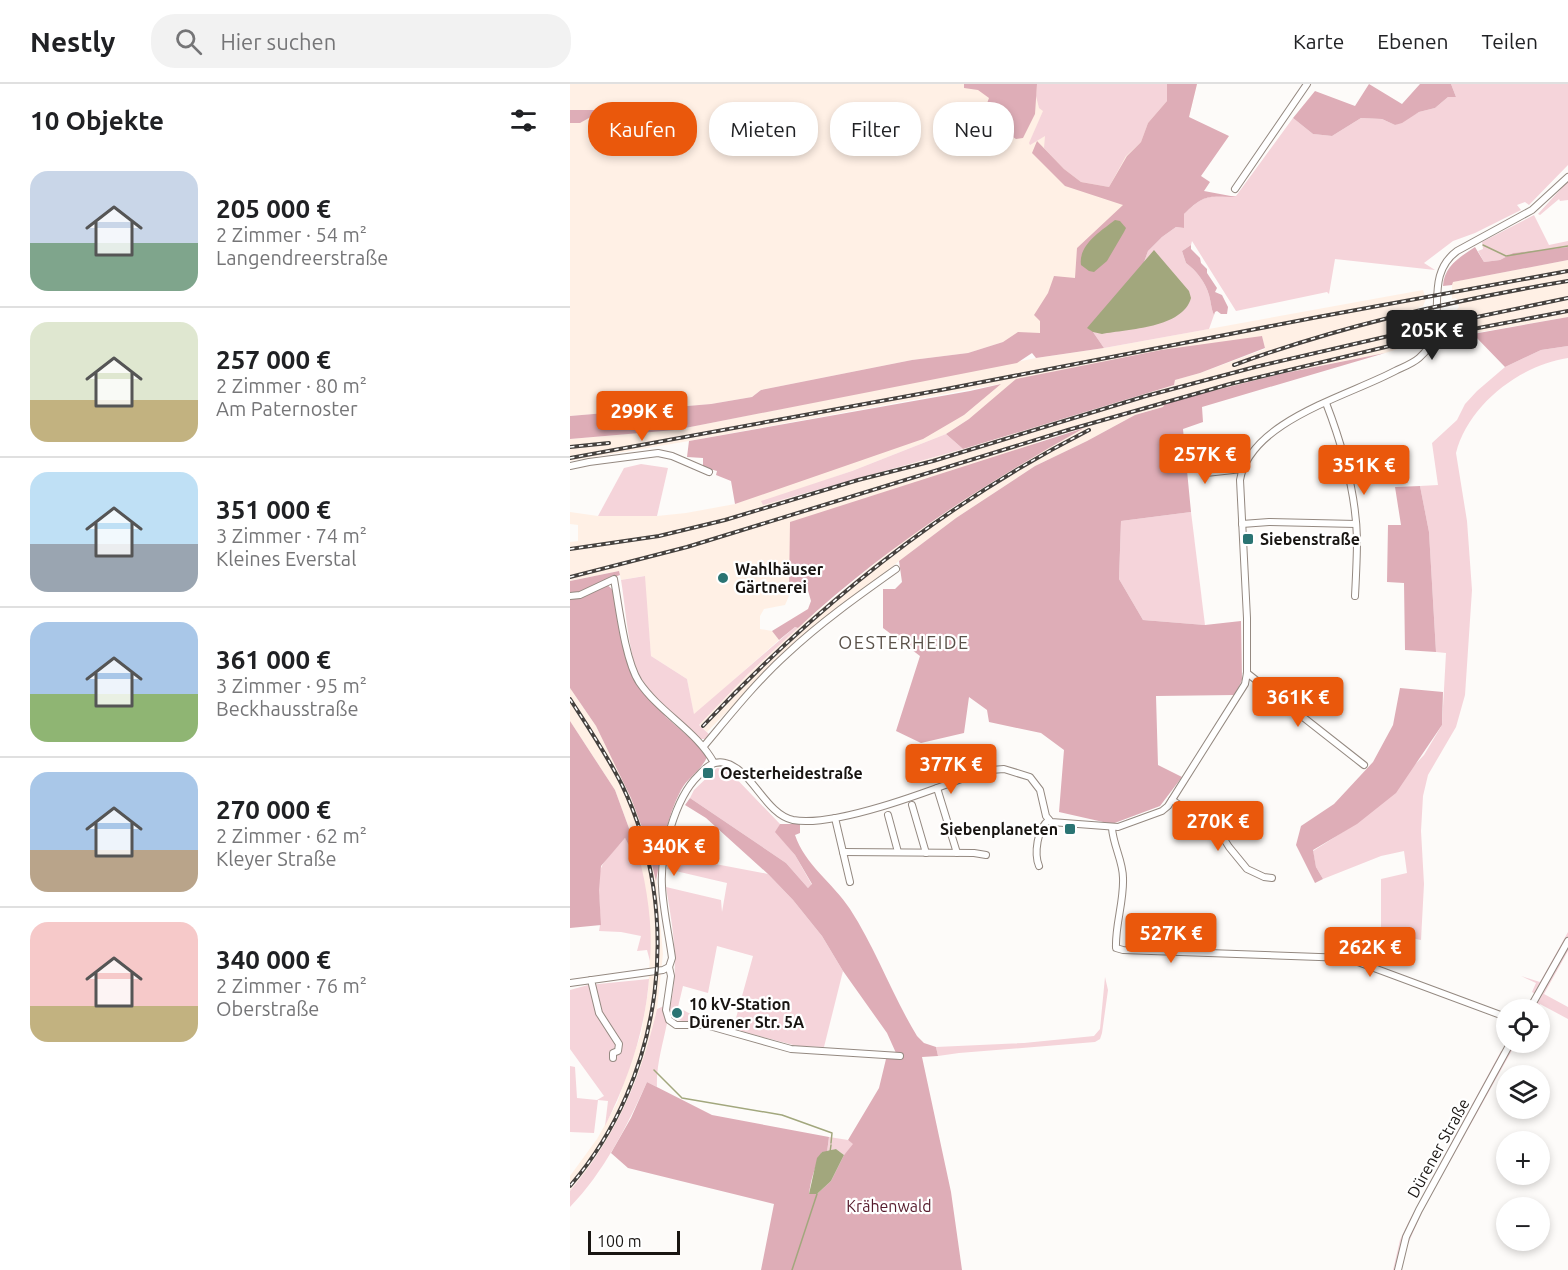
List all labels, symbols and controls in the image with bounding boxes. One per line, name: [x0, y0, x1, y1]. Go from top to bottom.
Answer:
search box: [151, 14, 571, 68]
icon: search: [172, 25, 205, 58]
text: Nestly: [30, 26, 115, 57]
text: Hier suchen: [220, 29, 336, 54]
text: Karte: [1293, 29, 1344, 53]
text: Ebenen: [1377, 29, 1449, 53]
text: Teilen: [1482, 29, 1538, 53]
chip: Kaufen: [588, 102, 697, 156]
chip: Mieten: [709, 102, 818, 156]
chip: Filter: [830, 102, 921, 156]
chip: Neu: [933, 102, 1014, 156]
icon: filters: [507, 104, 540, 137]
text: 10 Objekte: [30, 106, 164, 135]
text: 205 000 €: [216, 194, 331, 223]
icon: home: [78, 195, 150, 267]
text: 2 Zimmer · 54 m²: [216, 223, 367, 246]
text: Langendreerstraße: [216, 246, 388, 269]
pin: 205K €: [1383, 310, 1481, 361]
text: 205K €: [1400, 318, 1464, 341]
text: 257 000 €: [216, 345, 331, 374]
icon: home: [78, 346, 150, 418]
text: 2 Zimmer · 80 m²: [216, 374, 367, 397]
pin: 299K €: [593, 391, 691, 442]
text: Am Paternoster: [216, 397, 358, 420]
text: 299K €: [610, 399, 674, 422]
pin: 257K €: [1156, 434, 1254, 485]
text: 257K €: [1173, 442, 1237, 465]
pin: 351K €: [1315, 445, 1413, 496]
text: 351K €: [1332, 453, 1396, 476]
text: 351 000 €: [216, 495, 331, 524]
icon: home: [78, 496, 150, 568]
text: 3 Zimmer · 74 m²: [216, 524, 367, 547]
place label: Siebenstraße: [1260, 530, 1360, 548]
marker: Siebenstraße: [1241, 532, 1255, 546]
text: Kleines Everstal: [216, 547, 356, 570]
place label: Wahlhäuser Gärtnerei: [735, 560, 824, 596]
marker: Wahlhäuser Gärtnerei: [716, 571, 730, 585]
district label: OESTERHEIDE: [838, 632, 970, 652]
text: 361 000 €: [216, 645, 331, 674]
icon: home: [78, 646, 150, 718]
text: 3 Zimmer · 95 m²: [216, 674, 367, 697]
pin: 361K €: [1249, 677, 1347, 728]
text: 361K €: [1266, 685, 1330, 708]
text: Beckhausstraße: [216, 697, 358, 720]
pin: 377K €: [902, 744, 1000, 795]
text: 377K €: [919, 752, 983, 775]
place label: Oesterheidestraße: [720, 764, 863, 782]
marker: Oesterheidestraße: [701, 766, 715, 780]
text: 270 000 €: [216, 795, 331, 824]
icon: home: [78, 796, 150, 868]
pin: 270K €: [1169, 801, 1267, 852]
text: 270K €: [1186, 809, 1250, 832]
place label: Siebenplaneten: [940, 820, 1058, 838]
marker: Siebenplaneten: [1063, 822, 1077, 836]
text: 2 Zimmer · 62 m²: [216, 824, 367, 847]
pin: 340K €: [625, 826, 723, 877]
text: 340K €: [642, 834, 706, 857]
text: Kleyer Straße: [216, 847, 337, 870]
pin: 527K €: [1122, 913, 1220, 964]
text: 527K €: [1139, 921, 1203, 944]
pin: 262K €: [1321, 927, 1419, 978]
text: 262K €: [1338, 935, 1402, 958]
text: 340 000 €: [216, 945, 331, 974]
icon: home: [78, 946, 150, 1018]
text: 2 Zimmer · 76 m²: [216, 974, 367, 997]
place label: 10 kV-Station Dürener Str. 5A: [689, 995, 805, 1031]
text: Oberstraße: [216, 997, 319, 1020]
map controls: [1496, 999, 1550, 1251]
button: locate: [1496, 999, 1550, 1053]
marker: 10 kV-Station Dürener Str. 5A: [670, 1006, 684, 1020]
button: layers: [1496, 1065, 1550, 1119]
street label: Dürener Straße: [1403, 1095, 1473, 1201]
button: +: [1496, 1131, 1550, 1185]
park label: Krähenwald: [846, 1197, 932, 1215]
button: −: [1496, 1197, 1550, 1251]
scale bar: [588, 1228, 680, 1256]
text: 100 m: [597, 1232, 642, 1250]

